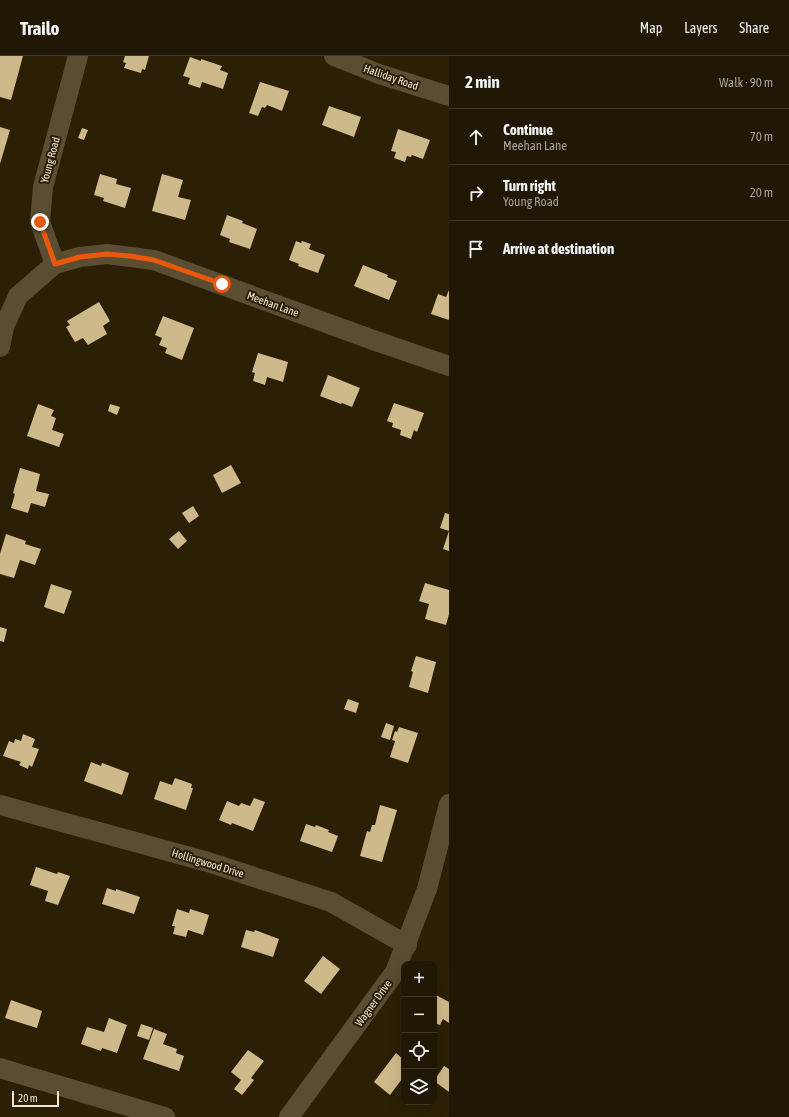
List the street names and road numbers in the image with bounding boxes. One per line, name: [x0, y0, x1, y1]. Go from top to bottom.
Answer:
street label: Halliday Road: [362, 62, 420, 92]
street label: Young Road: [38, 136, 62, 184]
street label: Meehan Lane: [245, 289, 301, 319]
street label: Hollingwood Drive: [170, 846, 246, 880]
street label: Wagner Drive: [352, 978, 394, 1028]

